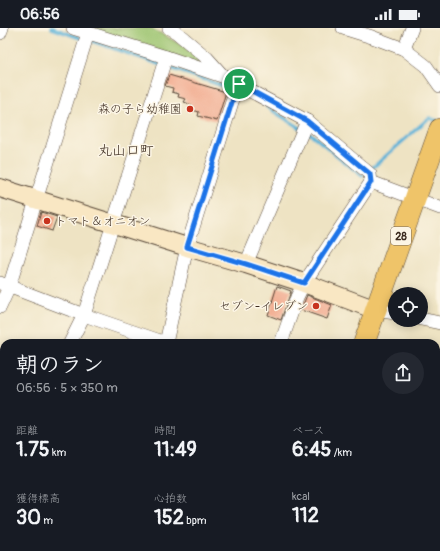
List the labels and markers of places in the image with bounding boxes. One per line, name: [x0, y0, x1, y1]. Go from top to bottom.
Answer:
pin: [222, 67, 256, 101]
place label: 森の子ら幼稚園: [98, 102, 182, 117]
marker: 森の子ら幼稚園: [185, 104, 195, 114]
place label: トマト＆オニオン: [55, 214, 151, 229]
marker: トマト＆オニオン: [42, 216, 52, 226]
place label: セブン-イレブン: [219, 299, 308, 314]
marker: セブン-イレブン: [311, 301, 321, 311]

